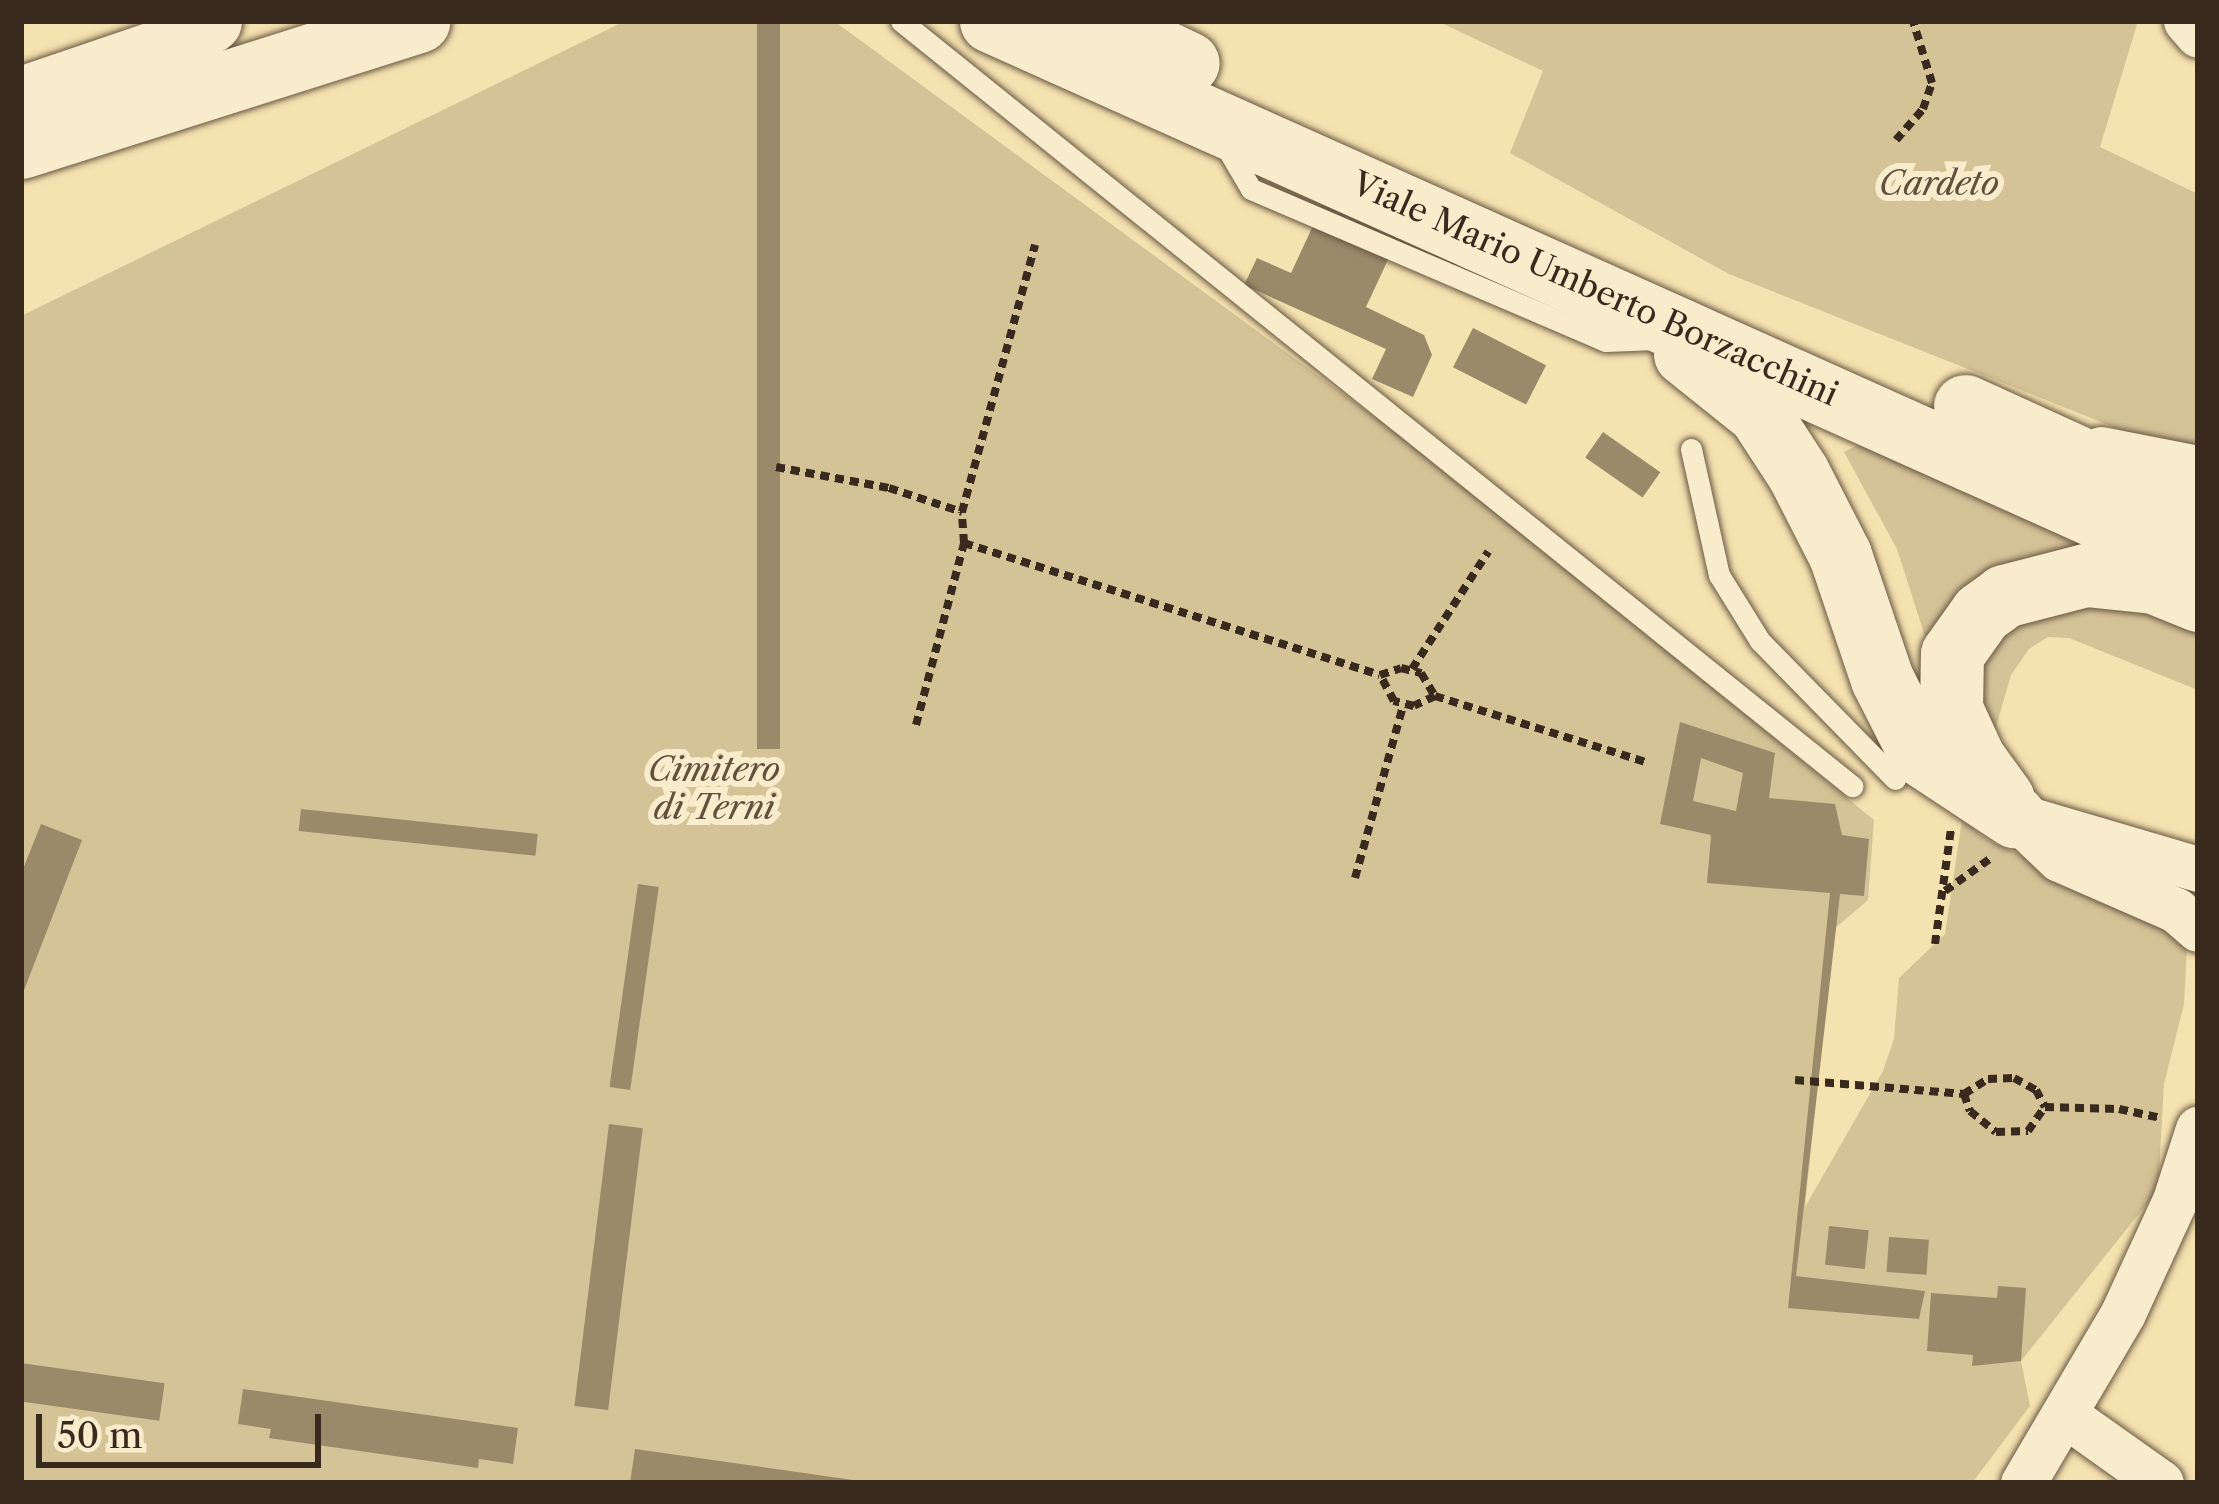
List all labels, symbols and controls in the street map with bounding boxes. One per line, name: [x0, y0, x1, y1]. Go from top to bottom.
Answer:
street label: Viale Mario Umberto Borzacchini: [1346, 164, 1844, 414]
park label: Cardeto: [1879, 164, 1999, 204]
park label: Cimitero di Terni: [648, 750, 780, 828]
scale bar: [42, 1390, 327, 1464]
text: 50 m: [57, 1413, 142, 1457]

